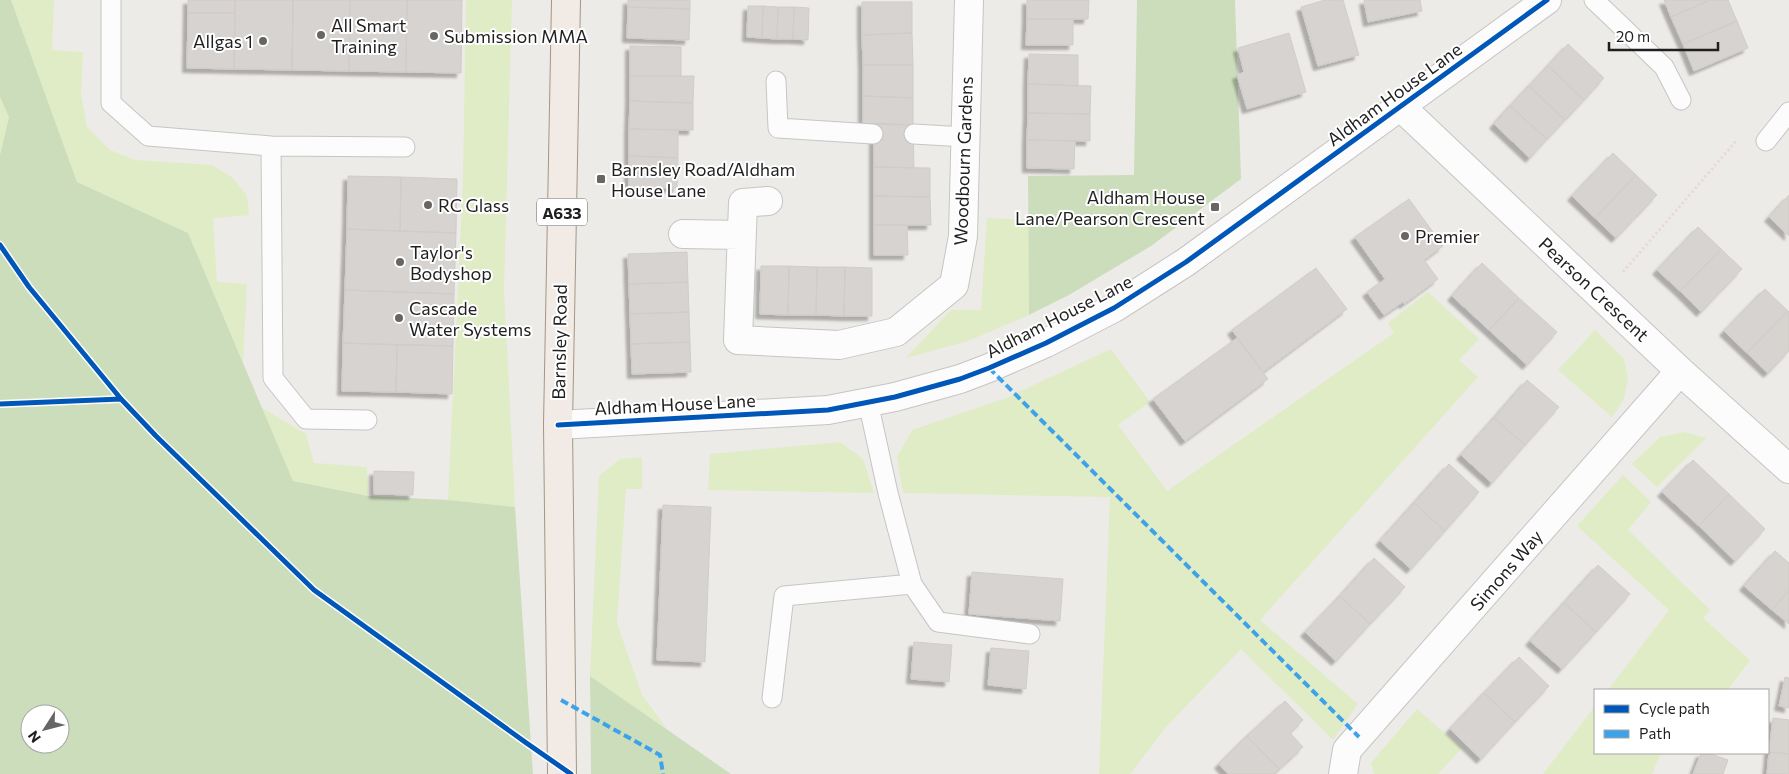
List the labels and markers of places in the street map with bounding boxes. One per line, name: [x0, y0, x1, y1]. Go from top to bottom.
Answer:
place label: All Smart Training: [331, 14, 406, 57]
place label: Submission MMA: [444, 25, 588, 47]
marker: All Smart Training: [315, 29, 327, 41]
place label: Allgas 1: [193, 30, 253, 52]
marker: Submission MMA: [428, 30, 440, 42]
marker: Allgas 1: [257, 35, 269, 47]
place label: Barnsley Road/Aldham House Lane: [611, 158, 795, 201]
marker: Barnsley Road/Aldham House Lane: [595, 173, 607, 185]
place label: Aldham House Lane/Pearson Crescent: [1015, 186, 1205, 229]
place label: RC Glass: [438, 194, 509, 216]
marker: RC Glass: [422, 199, 434, 211]
marker: Aldham House Lane/Pearson Crescent: [1209, 201, 1221, 213]
place label: Premier: [1415, 225, 1480, 247]
marker: Premier: [1399, 230, 1411, 242]
place label: Taylor's Bodyshop: [410, 241, 492, 284]
marker: Taylor's Bodyshop: [394, 256, 406, 268]
place label: Cascade Water Systems: [409, 297, 531, 340]
marker: Cascade Water Systems: [393, 312, 405, 324]

